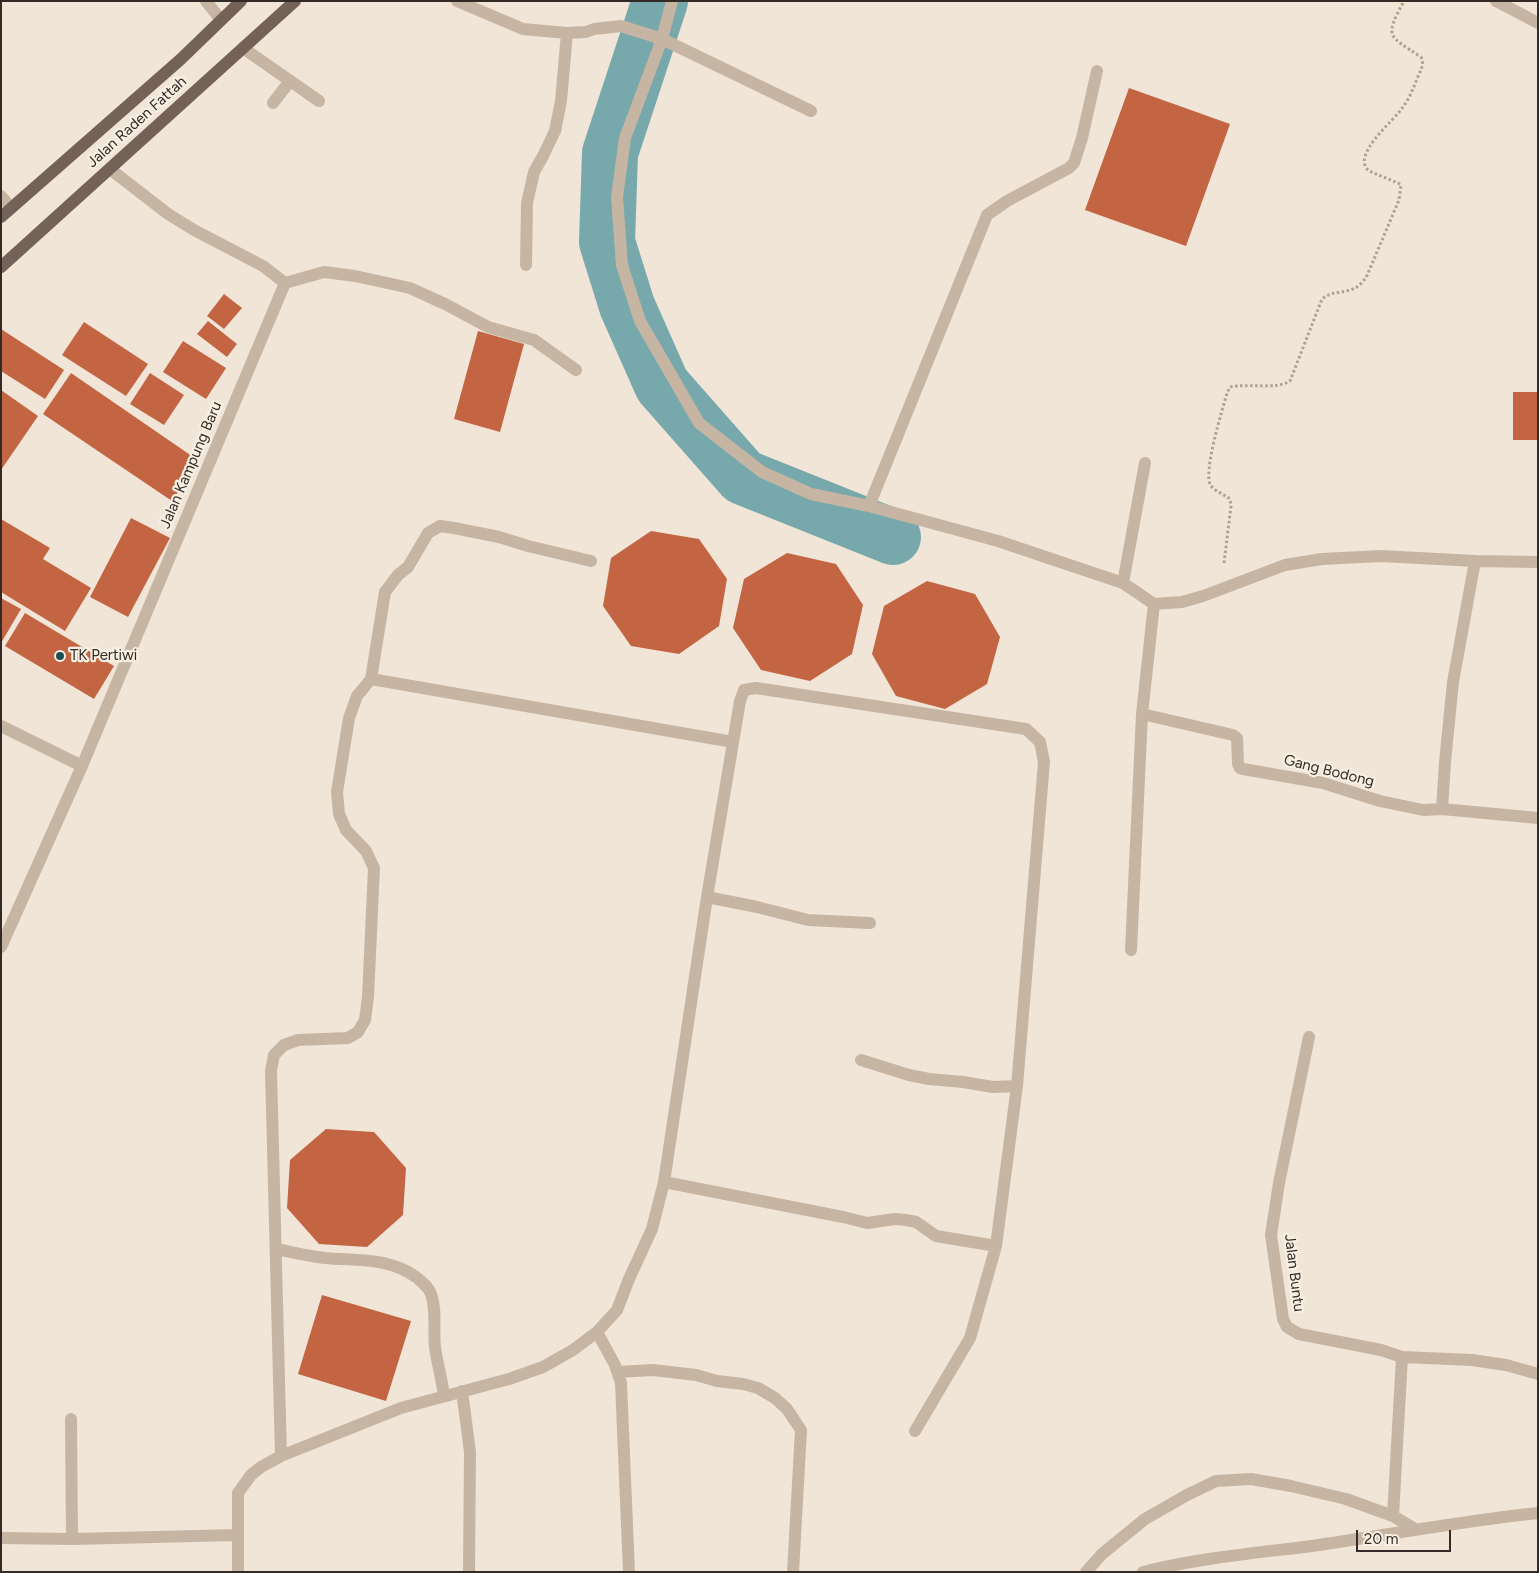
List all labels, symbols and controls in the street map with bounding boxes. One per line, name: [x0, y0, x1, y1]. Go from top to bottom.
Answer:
street label: Jalan Raden Fattah: [84, 73, 190, 171]
street label: Jalan Kampung Baru: [156, 399, 226, 531]
place label: TK Pertiwi: [70, 647, 137, 665]
marker: TK Pertiwi: [54, 650, 66, 662]
street label: Gang Bodong: [1282, 751, 1376, 791]
street label: Jalan Buntu: [1280, 1233, 1308, 1313]
scale bar: [1359, 1520, 1454, 1552]
text: 20 m: [1364, 1530, 1398, 1548]

